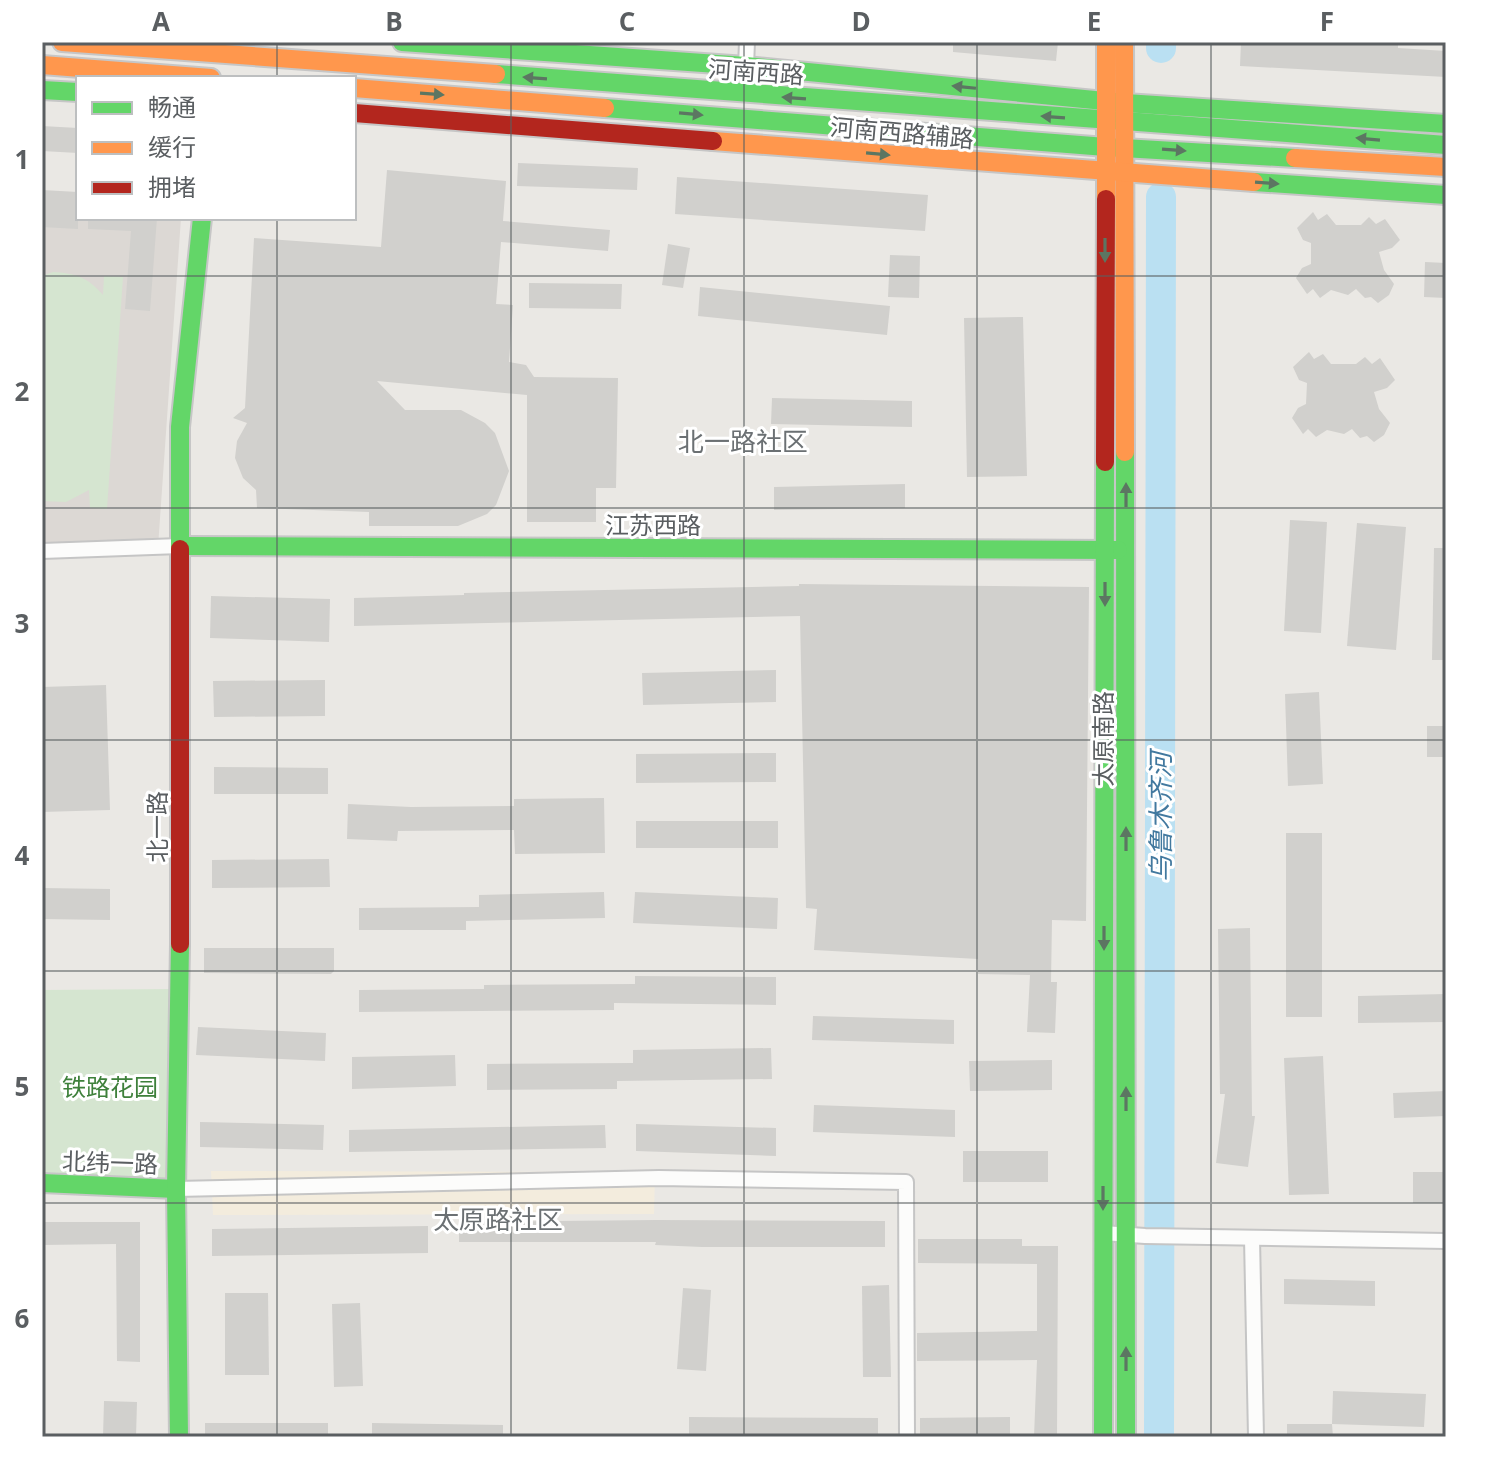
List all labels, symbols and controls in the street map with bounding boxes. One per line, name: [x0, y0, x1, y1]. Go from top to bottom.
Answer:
text: A: [152, 3, 170, 39]
text: B: [385, 3, 403, 39]
text: C: [619, 3, 635, 39]
text: D: [851, 3, 871, 39]
text: E: [1087, 3, 1101, 39]
text: F: [1320, 3, 1334, 39]
street label: 河南西路: [707, 51, 805, 91]
one-way arrow: [522, 71, 547, 84]
legend: [76, 76, 356, 220]
one-way arrow: [951, 80, 976, 93]
one-way arrow: [420, 88, 445, 101]
text: 畅通: [148, 90, 196, 123]
one-way arrow: [781, 91, 806, 104]
one-way arrow: [679, 108, 704, 121]
street label: 河南西路辅路: [829, 109, 975, 155]
one-way arrow: [1040, 110, 1065, 123]
text: 缓行: [148, 130, 196, 163]
one-way arrow: [1355, 132, 1380, 145]
text: 1: [15, 141, 29, 177]
one-way arrow: [1162, 144, 1187, 157]
one-way arrow: [866, 148, 891, 161]
text: 拥堵: [148, 170, 196, 203]
one-way arrow: [1255, 177, 1280, 190]
one-way arrow: [1099, 238, 1111, 263]
text: 2: [15, 373, 30, 409]
district label: 北一路社区: [678, 423, 808, 459]
one-way arrow: [1120, 482, 1132, 507]
street label: 江苏西路: [605, 508, 701, 541]
one-way arrow: [1098, 582, 1111, 607]
text: 3: [15, 605, 29, 641]
street label: 太原南路: [1086, 691, 1119, 787]
water label: 乌鲁木齐河: [1142, 747, 1178, 882]
street label: 北一路: [140, 791, 173, 863]
one-way arrow: [1120, 826, 1132, 851]
text: 4: [15, 837, 30, 873]
one-way arrow: [1098, 926, 1110, 951]
text: 5: [15, 1068, 29, 1104]
park label: 铁路花园: [62, 1070, 158, 1103]
one-way arrow: [1120, 1086, 1132, 1111]
street label: 北纬一路: [61, 1144, 159, 1180]
one-way arrow: [1097, 1186, 1109, 1211]
district label: 太原路社区: [433, 1201, 563, 1237]
text: 6: [15, 1300, 30, 1336]
one-way arrow: [1120, 1346, 1132, 1371]

